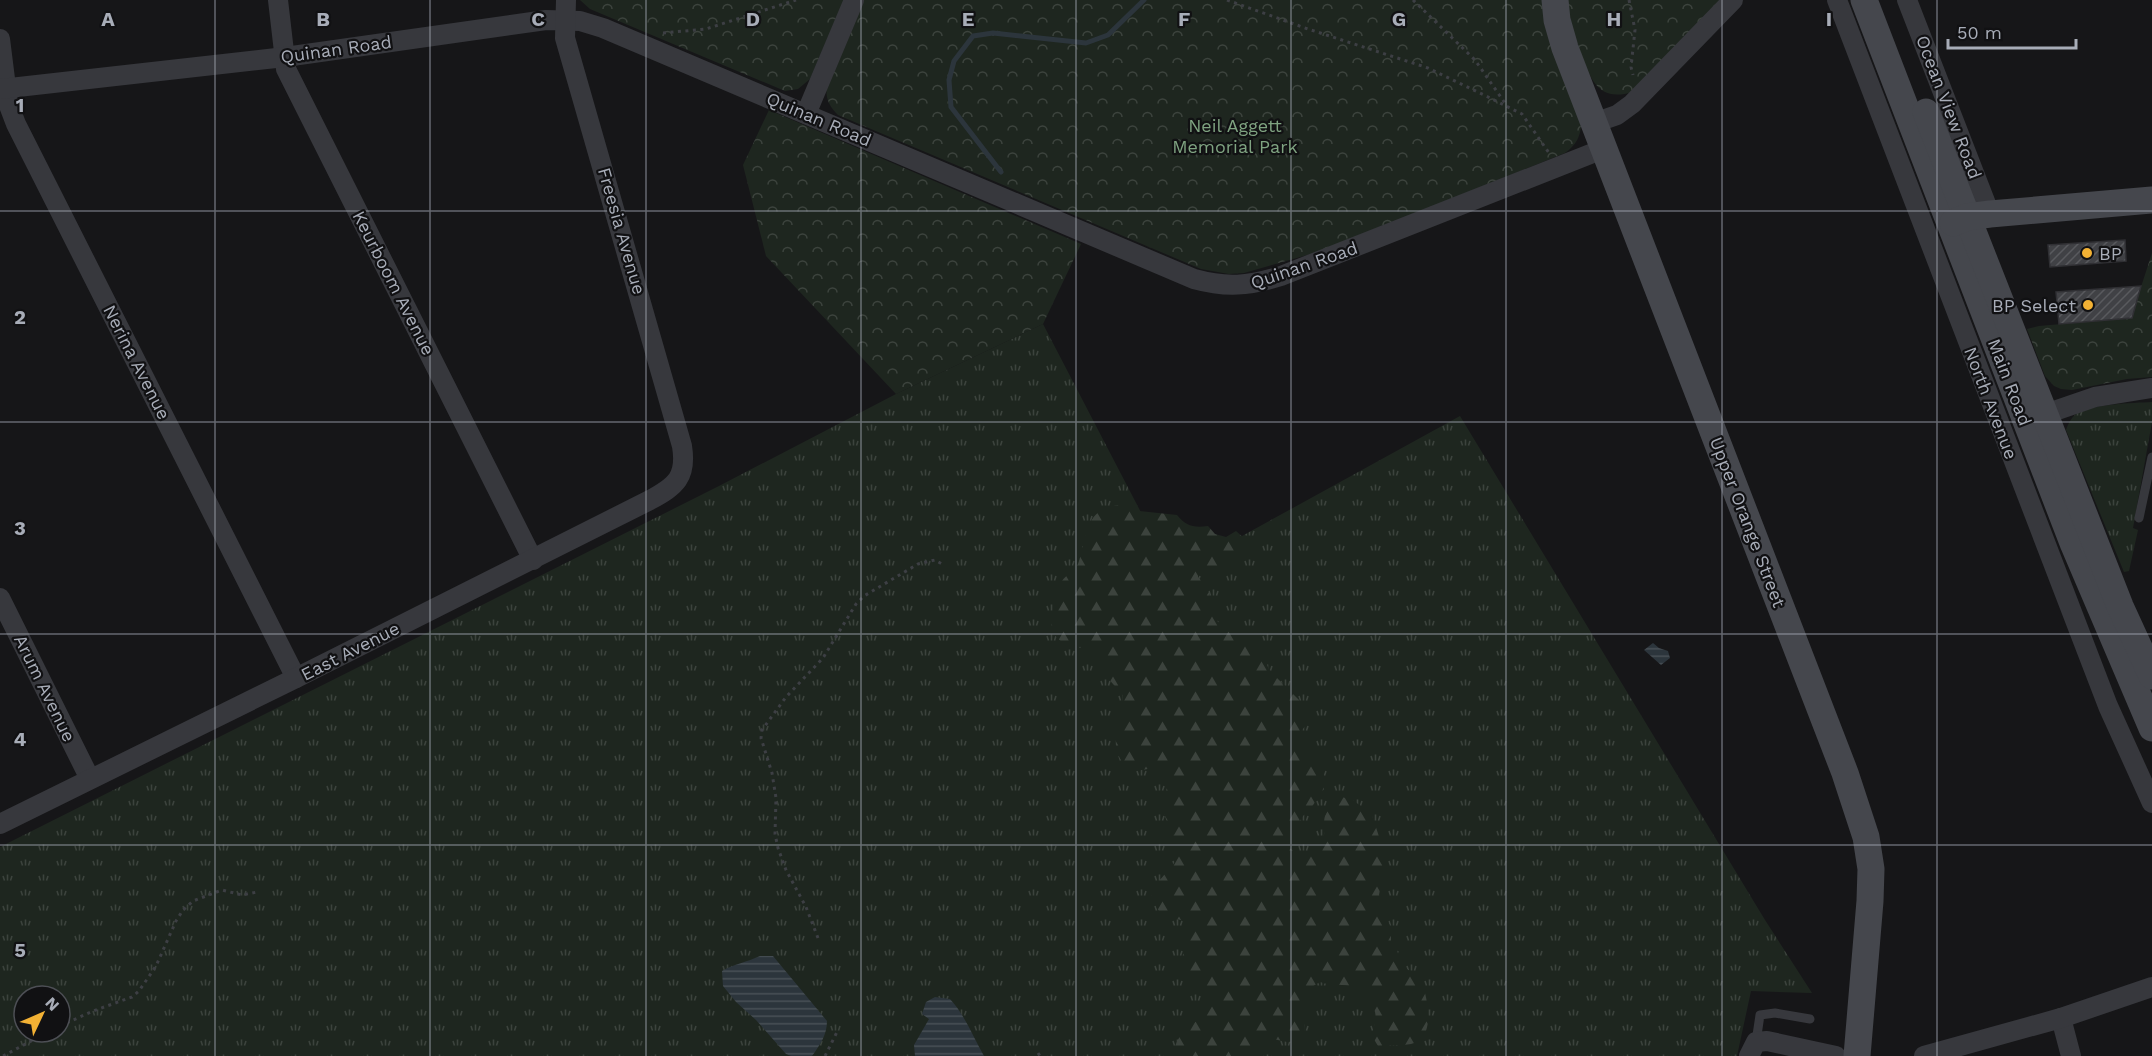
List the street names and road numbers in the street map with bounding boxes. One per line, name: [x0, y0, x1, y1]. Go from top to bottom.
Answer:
street label: Quinan Road: [279, 31, 393, 67]
street label: Ocean View Road: [1912, 32, 1986, 182]
street label: Quinan Road: [763, 87, 875, 151]
street label: Freesia Avenue: [594, 165, 650, 297]
street label: Keurboom Avenue: [349, 207, 439, 359]
street label: Quinan Road: [1248, 237, 1360, 293]
street label: Nerina Avenue: [99, 301, 175, 423]
street label: Main Road: [1984, 336, 2036, 428]
street label: North Avenue: [1960, 344, 2022, 462]
street label: Upper Orange Street: [1706, 434, 1790, 611]
street label: East Avenue: [297, 617, 403, 685]
street label: Arum Avenue: [10, 631, 80, 745]

